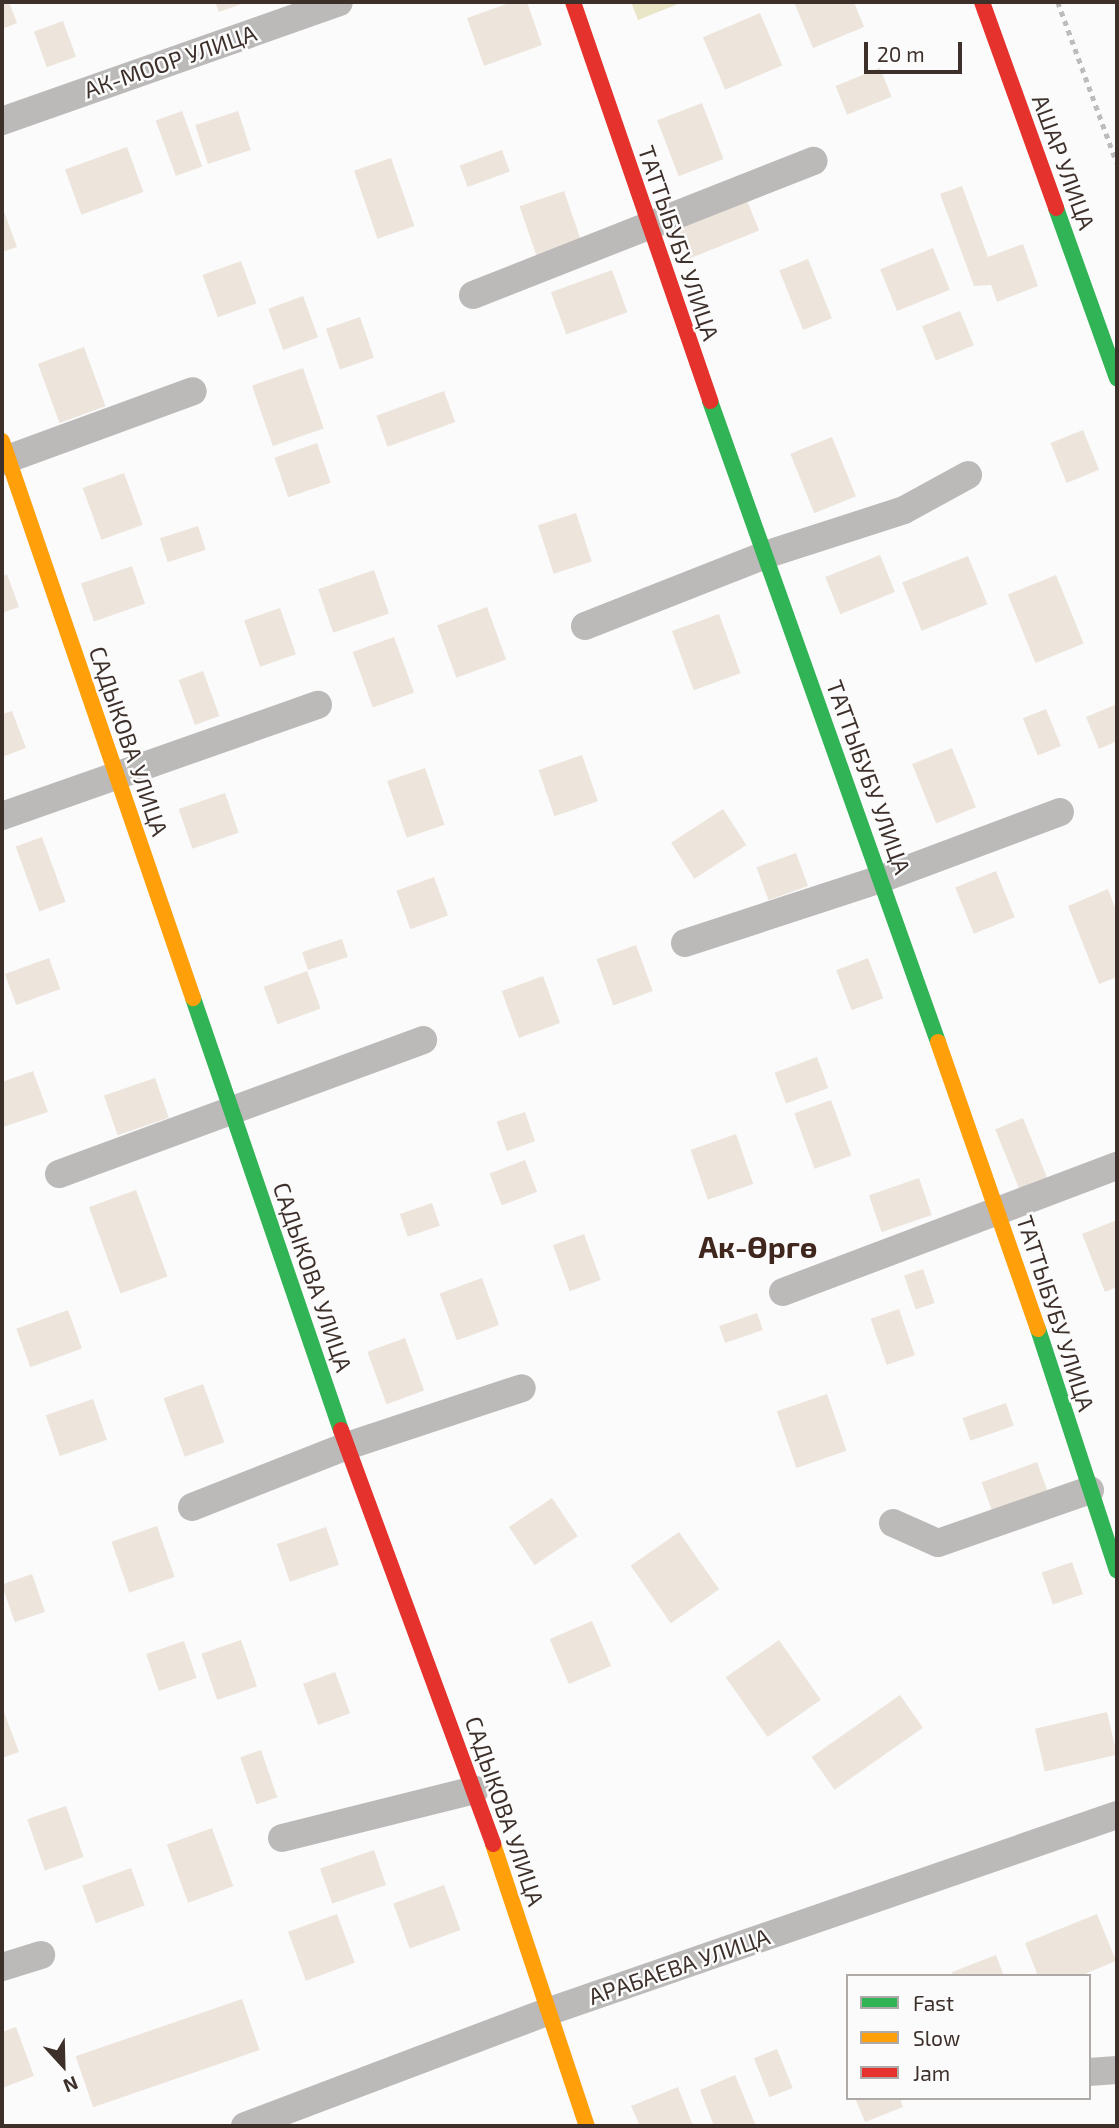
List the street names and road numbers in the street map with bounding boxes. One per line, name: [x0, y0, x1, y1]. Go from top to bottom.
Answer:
street label: АК-МООР УЛИЦА: [80, 19, 260, 103]
street label: АШАР УЛИЦА: [1027, 91, 1101, 233]
street label: ТАТТЫБУБУ УЛИЦА: [633, 142, 725, 344]
street label: САДЫКОВА УЛИЦА: [84, 643, 174, 839]
street label: ТАТТЫБУБУ УЛИЦА: [821, 676, 917, 878]
street label: САДЫКОВА УЛИЦА: [268, 1179, 358, 1375]
street label: ТАТТЫБУБУ УЛИЦА: [1011, 1212, 1101, 1414]
street label: САДЫКОВА УЛИЦА: [460, 1713, 550, 1909]
street label: АРАБАЕВА УЛИЦА: [585, 1922, 773, 2010]

